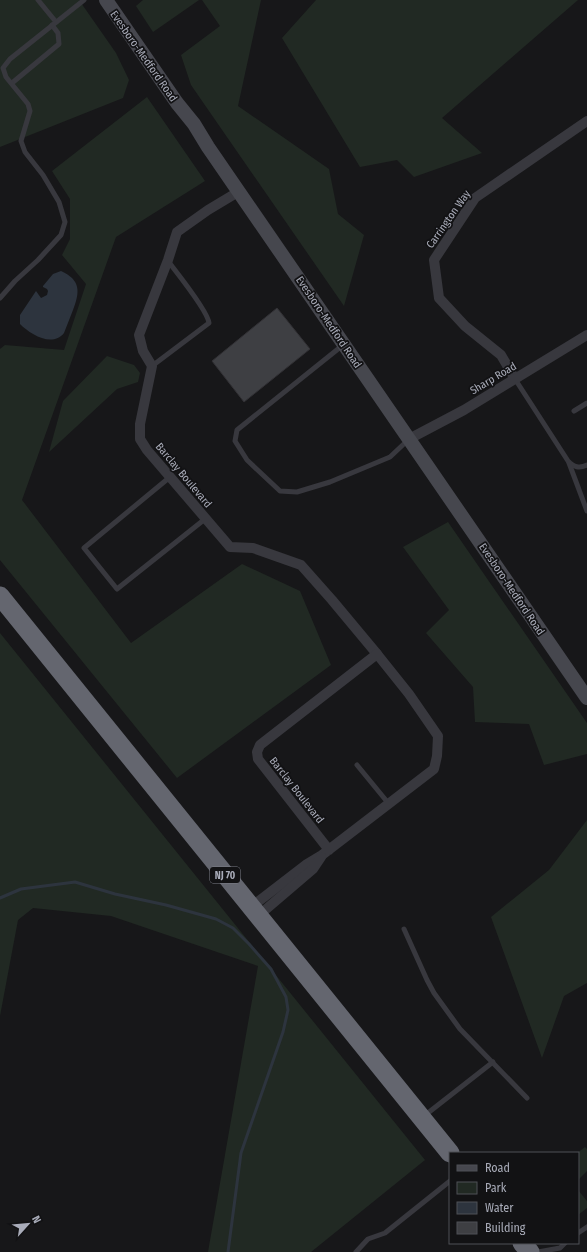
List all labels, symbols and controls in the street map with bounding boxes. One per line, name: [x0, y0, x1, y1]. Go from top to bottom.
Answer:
street label: Evesboro-Medford Road: [107, 8, 180, 104]
street label: Carrington Way: [424, 188, 473, 251]
street label: Evesboro-Medford Road: [293, 274, 364, 371]
street label: Sharp Road: [468, 360, 519, 397]
street label: Barclay Boulevard: [153, 440, 214, 510]
street label: Evesboro-Medford Road: [476, 541, 547, 638]
street label: Barclay Boulevard: [267, 755, 327, 826]
road number: NJ 70: [210, 867, 240, 883]
legend: [449, 1152, 579, 1244]
text: Road: [485, 1161, 510, 1175]
text: Park: [485, 1181, 507, 1195]
text: Water: [485, 1201, 514, 1215]
north arrow: [8, 1204, 48, 1244]
text: N: [29, 1214, 44, 1226]
text: Building: [485, 1221, 526, 1235]

